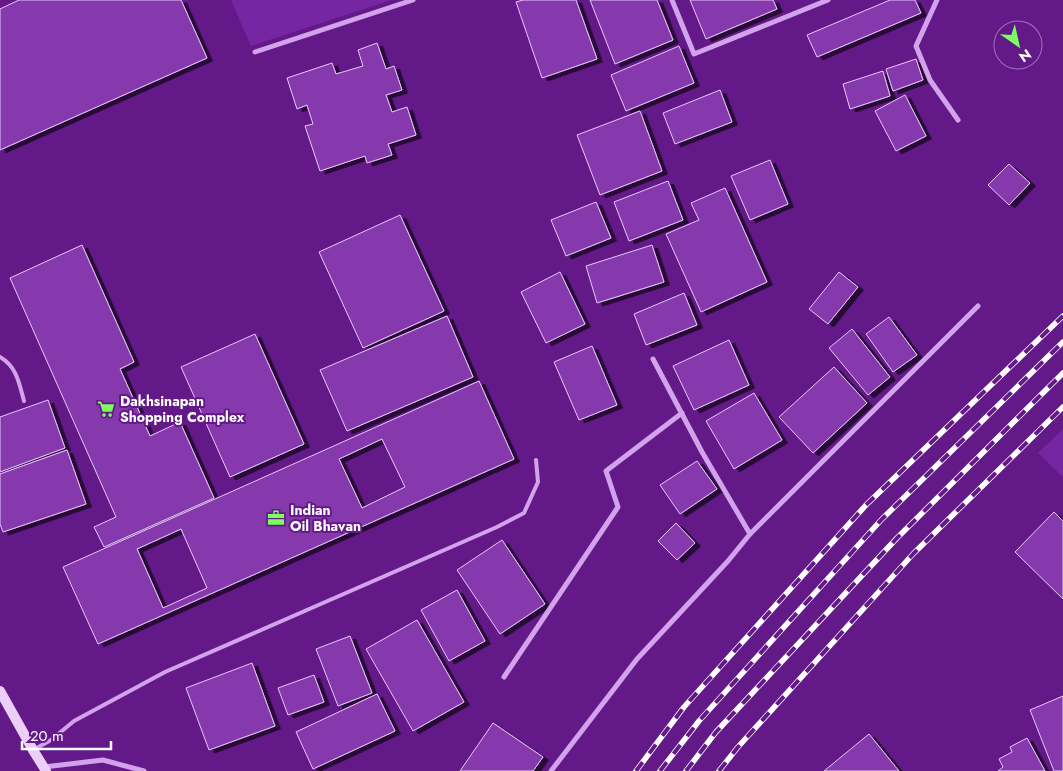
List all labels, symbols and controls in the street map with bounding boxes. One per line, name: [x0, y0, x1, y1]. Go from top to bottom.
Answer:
north arrow: [993, 20, 1043, 70]
text: N: [1015, 44, 1035, 67]
place label: Dakhsinapan Shopping Complex: [120, 391, 245, 427]
supermarket icon: Dakhsinapan Shopping Complex: [96, 399, 116, 419]
place label: Indian Oil Bhavan: [290, 500, 361, 536]
office icon: Indian Oil Bhavan: [266, 508, 286, 528]
scale bar: [22, 718, 111, 750]
text: 20 m: [30, 725, 64, 747]

